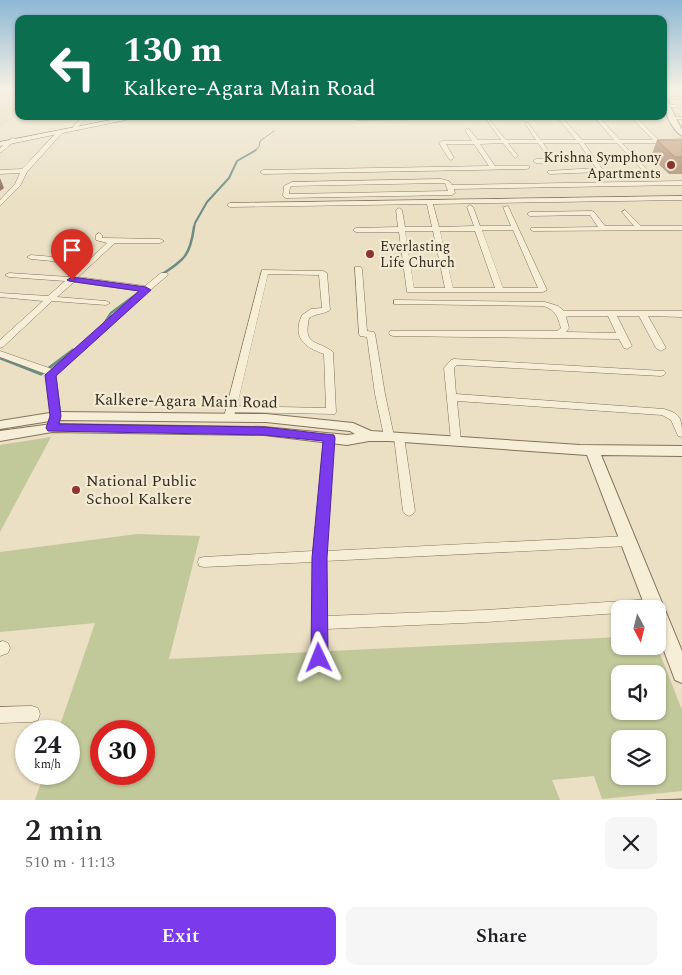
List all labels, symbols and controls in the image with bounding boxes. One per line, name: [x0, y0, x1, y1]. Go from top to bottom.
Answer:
text: 130 m: [123, 24, 222, 77]
icon: left: [40, 35, 105, 100]
text: Kalkere-Agara Main Road: [123, 72, 376, 105]
place label: Krishna Symphony Apartments: [544, 147, 662, 184]
marker: Krishna Symphony Apartments: [665, 159, 677, 171]
pin: [51, 229, 93, 280]
icon: arrive: [58, 236, 86, 264]
place label: Everlasting Life Church: [380, 236, 455, 273]
marker: Everlasting Life Church: [364, 248, 376, 260]
street label: Kalkere-Agara Main Road: [94, 387, 278, 415]
place label: National Public School Kalkere: [86, 469, 197, 511]
marker: National Public School Kalkere: [70, 484, 82, 496]
north arrow: [611, 600, 666, 655]
map controls: [611, 600, 666, 785]
position arrow: [292, 631, 344, 683]
button: sound: [611, 665, 666, 720]
speed limit sign: 30: [90, 720, 155, 785]
text: 24: [33, 727, 62, 765]
button: layers: [611, 730, 666, 785]
text: km/h: [34, 755, 61, 774]
text: 2 min: [25, 808, 103, 854]
button: close: [605, 817, 657, 869]
text: 510 m · 11:13: [25, 850, 115, 874]
button: Exit: [25, 907, 336, 965]
button: Share: [346, 907, 657, 965]

